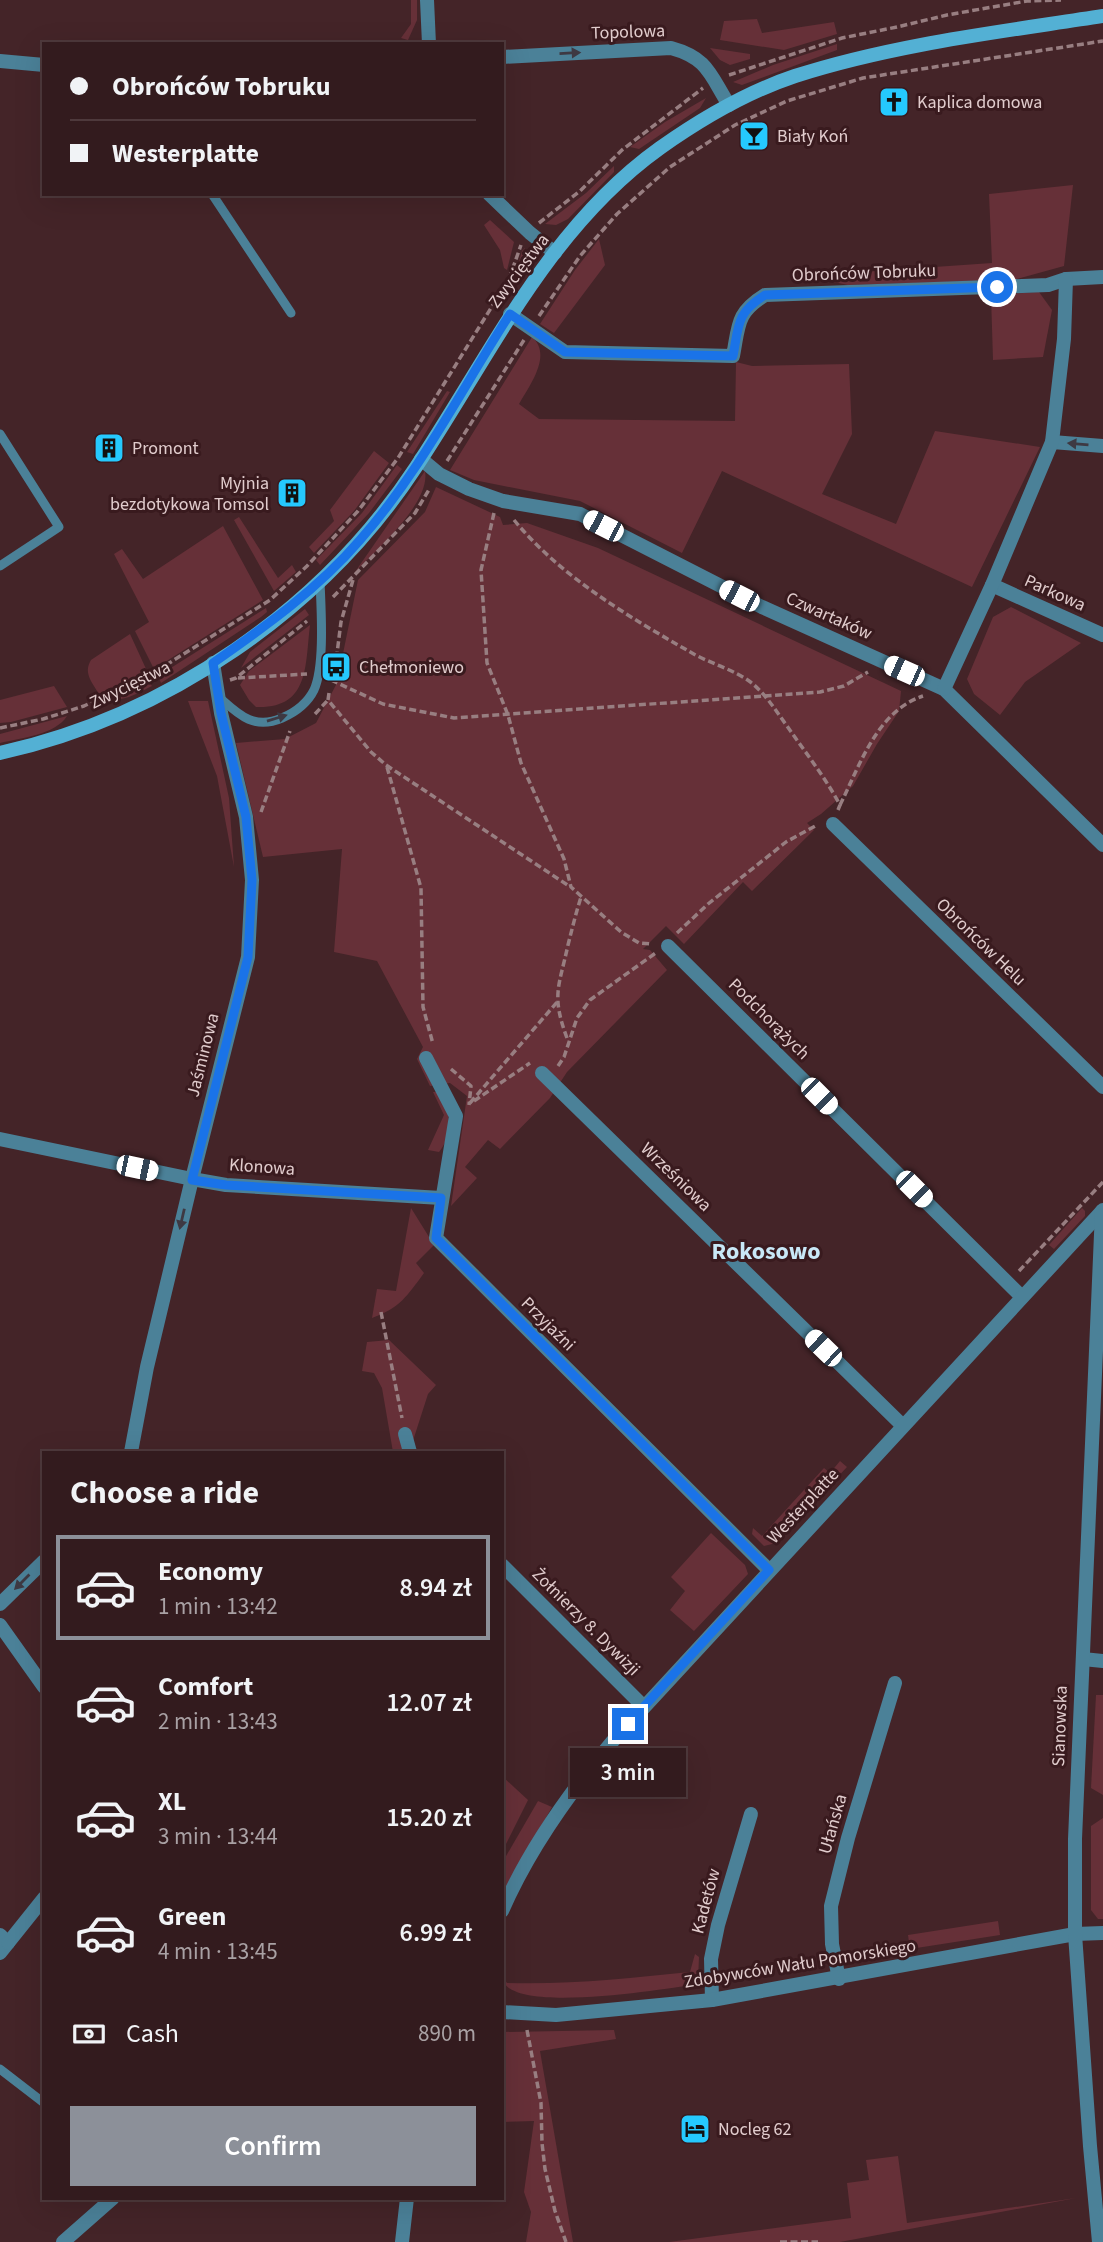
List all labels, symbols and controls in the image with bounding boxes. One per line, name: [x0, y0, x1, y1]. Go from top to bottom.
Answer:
street label: Topolowa: [591, 18, 665, 46]
one-way arrow: [560, 48, 582, 59]
text: Obrońców Tobruku: [112, 68, 331, 105]
church icon: Kaplica domowa: [877, 85, 911, 119]
place label: Kaplica domowa: [917, 90, 1042, 115]
bar icon: Biały Koń: [737, 119, 771, 153]
place label: Biały Koń: [777, 124, 848, 149]
text: Westerplatte: [112, 135, 259, 172]
street label: Zwycięstwa: [483, 229, 555, 313]
street label: Obrońców Tobruku: [791, 258, 937, 288]
route start: [981, 271, 1013, 303]
building icon: Promont: [92, 431, 126, 465]
place label: Promont: [132, 436, 199, 461]
one-way arrow: [1066, 438, 1088, 449]
place label: Myjnia bezdotykowa Tomsol: [110, 471, 269, 517]
building icon: Myjnia bezdotykowa Tomsol: [275, 476, 309, 510]
car: [580, 507, 627, 545]
street label: Parkowa: [1020, 568, 1090, 618]
car: [716, 577, 763, 615]
street label: Czwartaków: [782, 586, 876, 646]
bus stop icon: Chełmoniewo: [319, 650, 353, 684]
car: [881, 653, 928, 689]
street label: Zwycięstwa: [85, 655, 175, 715]
place label: Chełmoniewo: [359, 655, 464, 680]
one-way arrow: [267, 713, 288, 723]
street label: Obrońców Helu: [930, 892, 1032, 992]
street label: Podchorążych: [723, 973, 815, 1065]
street label: Jaśminowa: [180, 1010, 226, 1100]
car: [797, 1074, 842, 1118]
street label: Wrześniowa: [635, 1137, 717, 1217]
street label: Klonowa: [228, 1152, 296, 1182]
car: [115, 1153, 160, 1183]
car: [892, 1167, 937, 1211]
one-way arrow: [177, 1208, 188, 1230]
district label: Rokosowo: [712, 1234, 820, 1269]
street label: Przyjaźni: [515, 1291, 581, 1357]
car: [801, 1326, 846, 1370]
street label: Westerplatte: [761, 1463, 845, 1549]
text: Choose a ride: [70, 1470, 259, 1516]
text: Economy: [158, 1553, 263, 1590]
icon: car: [74, 1556, 137, 1619]
street label: Żołnierzy 8. Dywizji: [526, 1562, 646, 1682]
text: 8.94 zł: [400, 1569, 472, 1606]
one-way arrow: [14, 1574, 31, 1590]
text: 1 min · 13:42: [158, 1590, 278, 1623]
text: Comfort: [158, 1668, 253, 1705]
icon: car: [74, 1671, 137, 1734]
text: 12.07 zł: [386, 1684, 472, 1721]
street label: Sianowska: [1046, 1685, 1074, 1767]
text: 2 min · 13:43: [158, 1705, 278, 1738]
route end: [612, 1708, 644, 1740]
callout: 3 min: [570, 1748, 686, 1798]
text: 3 min: [601, 1756, 655, 1789]
text: XL: [158, 1783, 186, 1820]
icon: car: [74, 1786, 137, 1849]
street label: Ułańska: [813, 1791, 853, 1857]
text: 15.20 zł: [386, 1799, 472, 1836]
text: 3 min · 13:44: [158, 1820, 278, 1853]
street label: Kadetów: [685, 1865, 727, 1936]
text: Green: [158, 1898, 226, 1935]
icon: car: [74, 1901, 137, 1964]
text: 6.99 zł: [400, 1914, 472, 1951]
street label: Zdobywców Wału Pomorskiego: [682, 1933, 918, 1995]
text: 4 min · 13:45: [158, 1935, 278, 1968]
icon: cash: [70, 2015, 108, 2053]
text: Cash: [126, 2015, 179, 2052]
text: 890 m: [418, 2017, 476, 2050]
button: Confirm: [70, 2106, 476, 2186]
hotel icon: Nocleg 62: [678, 2112, 712, 2146]
place label: Nocleg 62: [718, 2117, 792, 2142]

